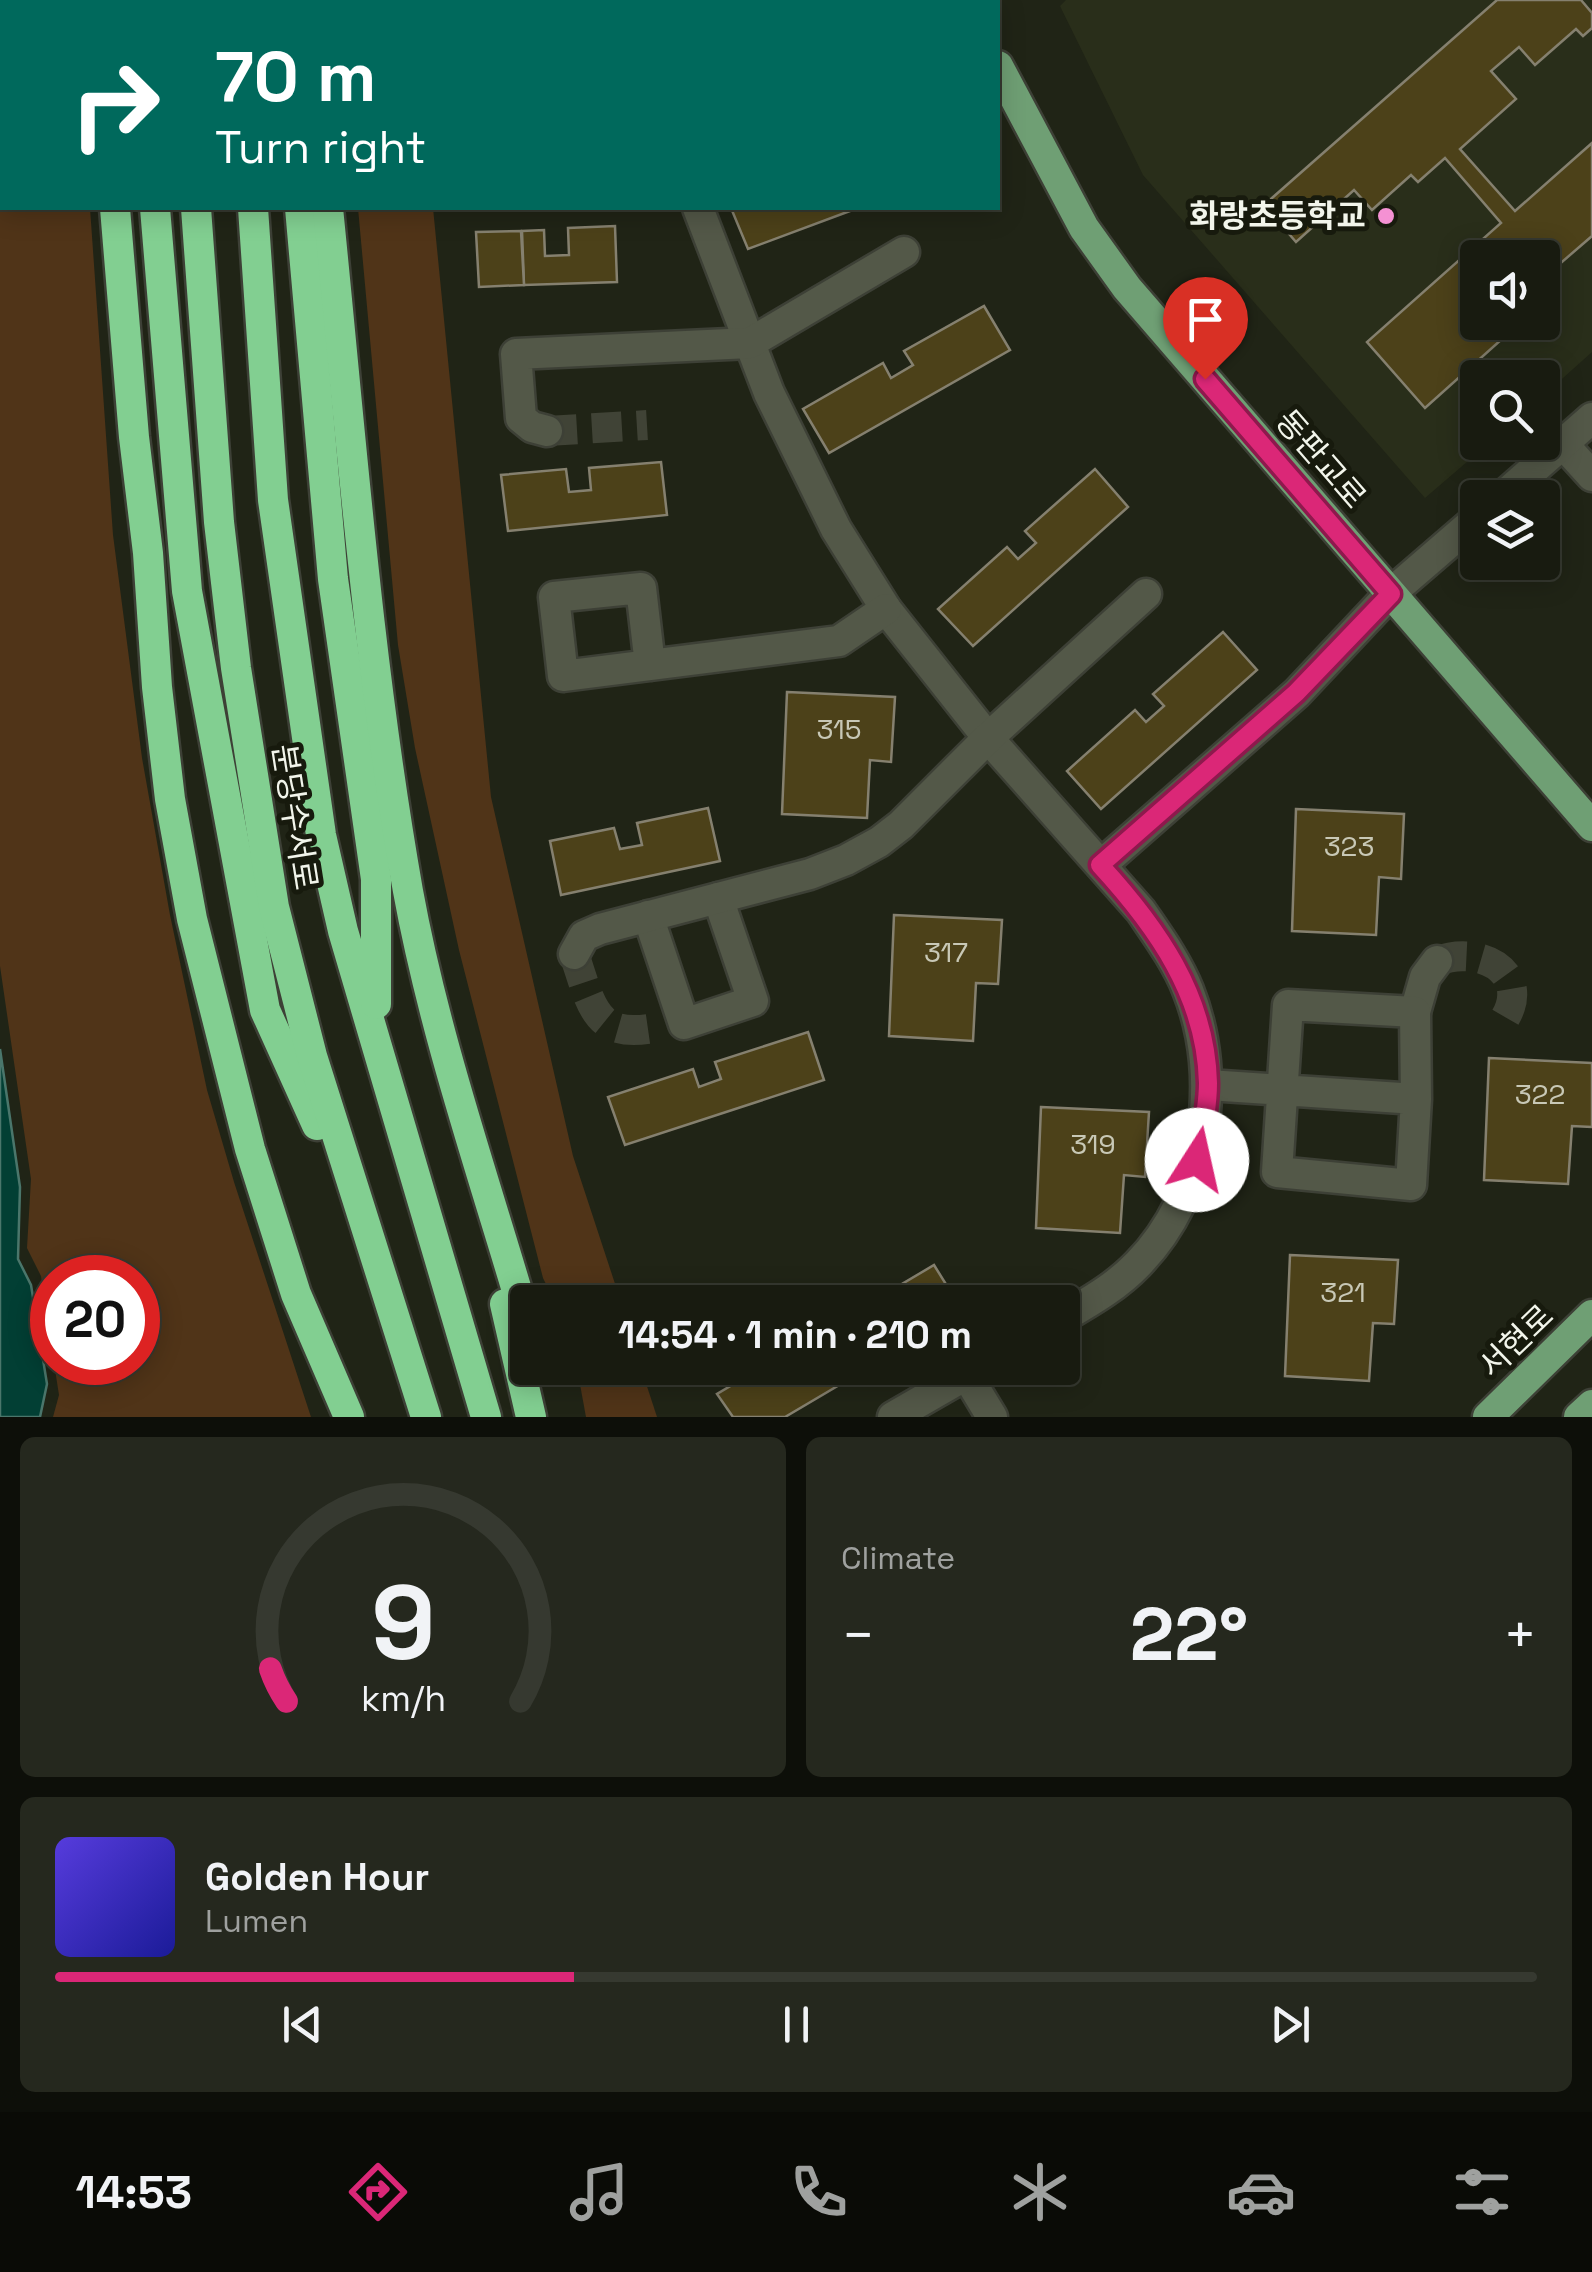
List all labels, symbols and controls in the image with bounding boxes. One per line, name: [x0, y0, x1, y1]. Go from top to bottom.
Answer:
text: 70 m: [215, 32, 376, 121]
icon: right: [50, 40, 180, 170]
text: Turn right: [215, 119, 426, 176]
place label: 화랑초등학교: [1189, 196, 1366, 236]
marker: 화랑초등학교: [1375, 205, 1397, 227]
map controls: [1460, 240, 1560, 580]
button: sound: [1460, 240, 1560, 340]
pin: [1163, 277, 1248, 380]
icon: arrive: [1178, 292, 1233, 347]
button: search: [1460, 360, 1560, 460]
street label: 동판교로: [1267, 401, 1375, 517]
button: layers: [1460, 480, 1560, 580]
house number: 315: [817, 711, 861, 747]
street label: 분당수서로: [264, 741, 326, 893]
house number: 323: [1324, 828, 1374, 864]
house number: 317: [924, 934, 968, 970]
house number: 322: [1515, 1076, 1565, 1112]
position arrow: [1145, 1108, 1249, 1212]
house number: 319: [1070, 1126, 1116, 1162]
speed limit sign: 20: [30, 1255, 160, 1385]
house number: 321: [1320, 1274, 1366, 1310]
street label: 서현로: [1470, 1296, 1562, 1386]
text: 14:54 · 1 min · 210 m: [618, 1311, 972, 1359]
text: Climate: [841, 1538, 955, 1578]
text: 9: [371, 1557, 435, 1689]
text: 22°: [1130, 1586, 1248, 1682]
text: −: [841, 1600, 875, 1670]
text: +: [1503, 1600, 1537, 1670]
text: km/h: [360, 1676, 446, 1721]
text: Golden Hour: [205, 1853, 429, 1901]
text: Lumen: [205, 1901, 308, 1941]
icon: previous: [275, 1997, 330, 2052]
icon: pause: [769, 1997, 824, 2052]
icon: next: [1263, 1997, 1318, 2052]
icon: directions: [343, 2157, 413, 2227]
icon: music: [564, 2157, 634, 2227]
icon: phone: [784, 2157, 854, 2227]
icon: climate: [1005, 2157, 1075, 2227]
icon: car: [1226, 2157, 1296, 2227]
icon: filters: [1447, 2157, 1517, 2227]
text: 14:53: [75, 2164, 192, 2221]

